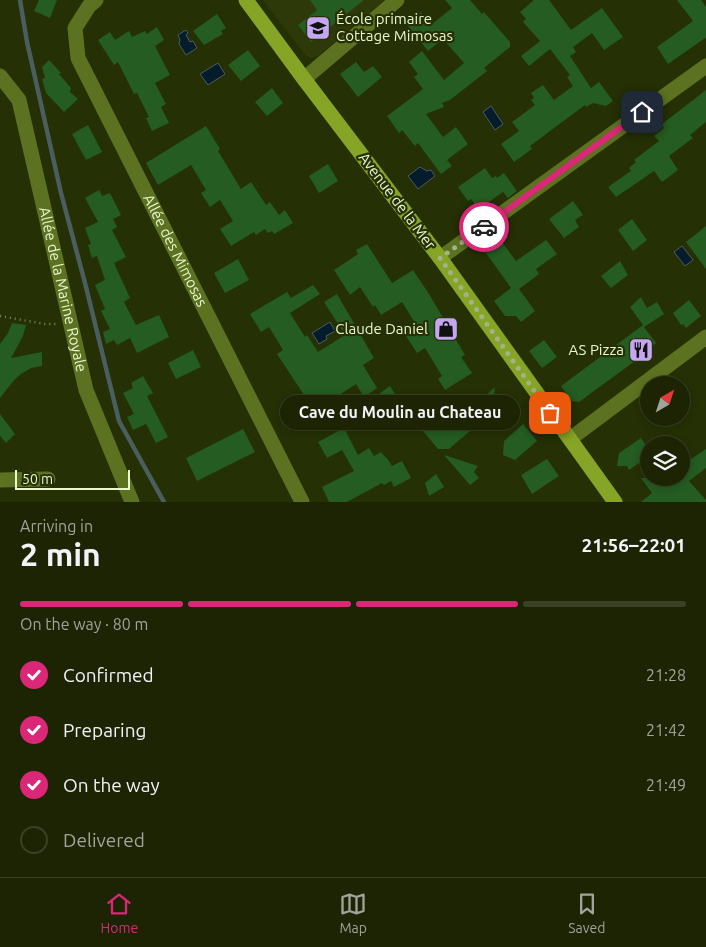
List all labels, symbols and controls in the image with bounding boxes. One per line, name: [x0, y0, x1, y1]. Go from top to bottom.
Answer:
place label: École primaire Cottage Mimosas: [336, 10, 453, 44]
school or university icon: École primaire Cottage Mimosas: [305, 15, 331, 41]
pin: [621, 91, 663, 133]
icon: home: [628, 98, 656, 126]
street label: Avenue de la Mer: [356, 149, 439, 253]
street label: Allée des Mimosas: [140, 191, 211, 309]
courier: [459, 202, 509, 252]
street label: Allée de la Marine Royale: [36, 205, 91, 373]
icon: car: [470, 213, 498, 241]
shop icon: Claude Daniel: [433, 316, 459, 342]
place label: Claude Daniel: [335, 320, 428, 337]
restaurant icon: AS Pizza: [628, 337, 654, 363]
place label: AS Pizza: [569, 341, 624, 358]
north arrow: [640, 376, 690, 426]
map controls: [640, 376, 690, 486]
pin: [529, 392, 571, 434]
callout: Cave du Moulin au Chateau: [280, 396, 520, 430]
icon: bag: [536, 399, 564, 427]
text: Cave du Moulin au Chateau: [299, 403, 501, 421]
button: layers: [640, 436, 690, 486]
scale bar: [15, 467, 130, 490]
text: 50 m: [22, 471, 53, 487]
text: Arriving in: [20, 517, 93, 535]
text: 21:56–22:01: [581, 534, 686, 556]
text: 2 min: [20, 536, 101, 572]
text: On the way · 80 m: [20, 615, 148, 633]
icon: check: [20, 661, 48, 689]
text: Confirmed: [63, 664, 154, 686]
text: 21:28: [646, 666, 686, 684]
icon: check: [20, 716, 48, 744]
text: Preparing: [63, 719, 147, 741]
text: 21:42: [646, 721, 686, 739]
icon: check: [20, 771, 48, 799]
text: On the way: [63, 774, 160, 796]
text: 21:49: [646, 776, 686, 794]
text: Delivered: [63, 829, 145, 851]
tab: Home: [100, 890, 138, 936]
tab: Map: [339, 890, 367, 936]
tab: Saved: [568, 890, 605, 936]

